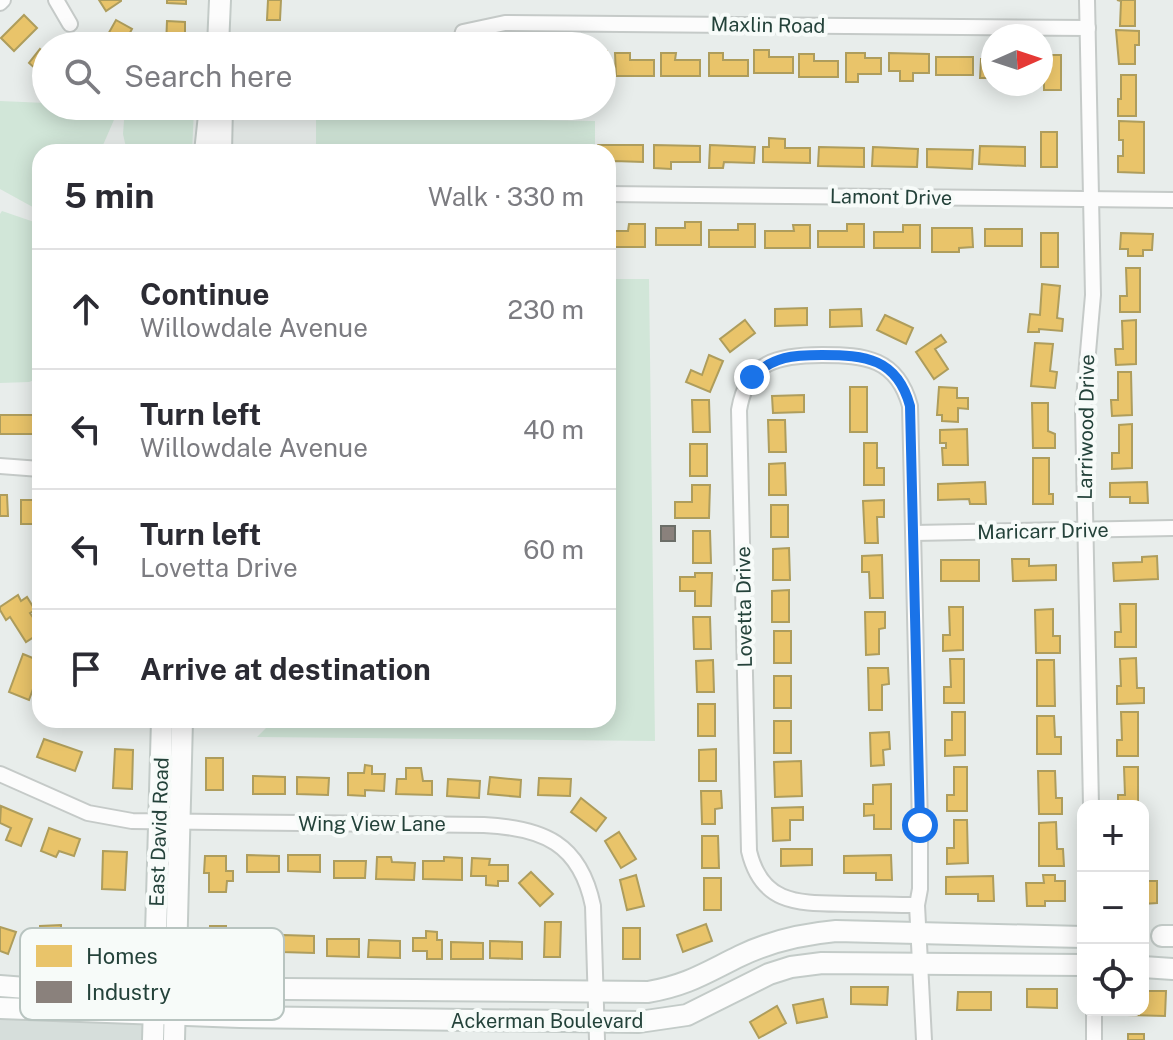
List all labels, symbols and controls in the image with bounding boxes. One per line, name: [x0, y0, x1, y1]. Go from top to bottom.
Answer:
street label: Maxlin Road: [711, 12, 825, 38]
north arrow: [981, 24, 1053, 96]
search box: [32, 32, 616, 120]
icon: search: [60, 54, 104, 98]
text: Search here: [124, 58, 292, 94]
text: 5 min: [64, 176, 154, 216]
text: Walk · 330 m: [428, 181, 584, 212]
street label: Lamont Drive: [830, 184, 952, 210]
text: Continue: [140, 276, 270, 312]
icon: ahead: [64, 287, 108, 331]
text: 230 m: [508, 294, 584, 325]
text: Willowdale Avenue: [140, 312, 368, 343]
street label: Larriwood Drive: [1073, 354, 1099, 500]
route end: [734, 359, 770, 395]
text: Turn left: [140, 396, 261, 432]
icon: left: [64, 407, 108, 451]
text: 40 m: [523, 414, 584, 445]
text: Willowdale Avenue: [140, 432, 368, 463]
text: Turn left: [140, 516, 261, 552]
street label: Maricarr Drive: [977, 518, 1109, 544]
icon: left: [64, 527, 108, 571]
text: 60 m: [523, 534, 584, 565]
street label: Lovetta Drive: [731, 546, 757, 668]
text: Lovetta Drive: [140, 552, 298, 583]
icon: arrive: [64, 647, 108, 691]
text: Arrive at destination: [140, 651, 431, 687]
street label: East David Road: [144, 757, 174, 907]
map controls: [1077, 800, 1149, 1016]
button: +: [1077, 800, 1149, 872]
route start: [902, 807, 938, 843]
street label: Wing View Lane: [298, 812, 446, 836]
button: −: [1077, 872, 1149, 944]
legend: [20, 928, 284, 1020]
text: Homes: [86, 943, 158, 969]
button: locate: [1077, 944, 1149, 1016]
text: Industry: [86, 979, 171, 1005]
street label: Ackerman Boulevard: [451, 1009, 644, 1033]

